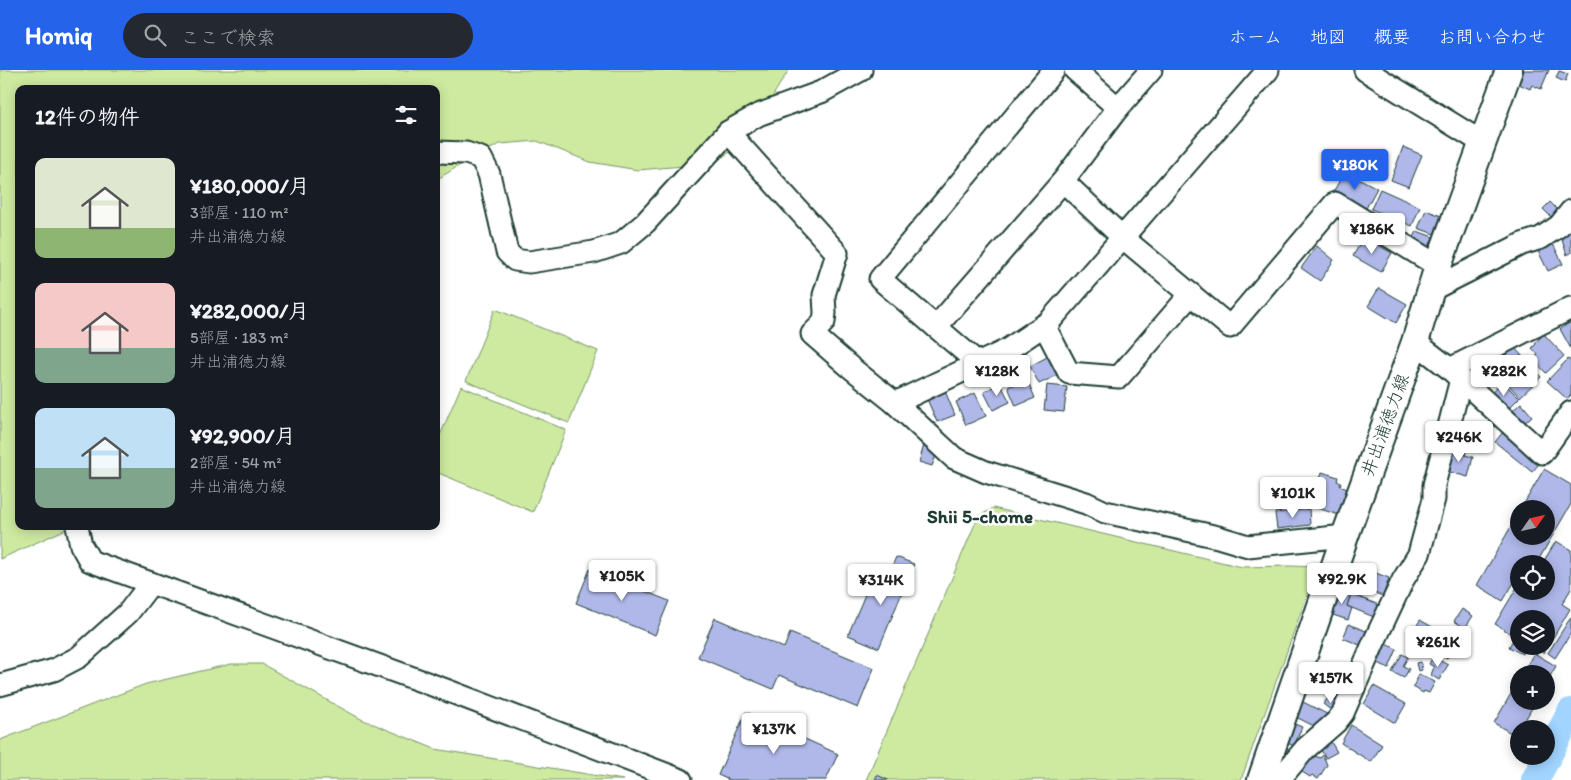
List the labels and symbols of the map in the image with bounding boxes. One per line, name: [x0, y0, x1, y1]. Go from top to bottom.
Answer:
pin: ¥180K: [1320, 148, 1390, 191]
pin: ¥186K: [1337, 212, 1407, 255]
pin: ¥128K: [962, 354, 1032, 397]
pin: ¥282K: [1469, 354, 1539, 397]
street label: 井出浦徳力線: [1356, 370, 1414, 480]
pin: ¥246K: [1424, 420, 1494, 463]
pin: ¥101K: [1258, 476, 1328, 519]
north arrow: [1510, 500, 1555, 545]
district label: Shii 5-chome: [927, 505, 1033, 528]
pin: ¥105K: [587, 560, 657, 602]
pin: ¥92.9K: [1301, 562, 1383, 605]
pin: ¥314K: [846, 564, 916, 606]
pin: ¥261K: [1403, 626, 1473, 668]
pin: ¥157K: [1296, 662, 1366, 704]
pin: ¥137K: [739, 712, 809, 755]

